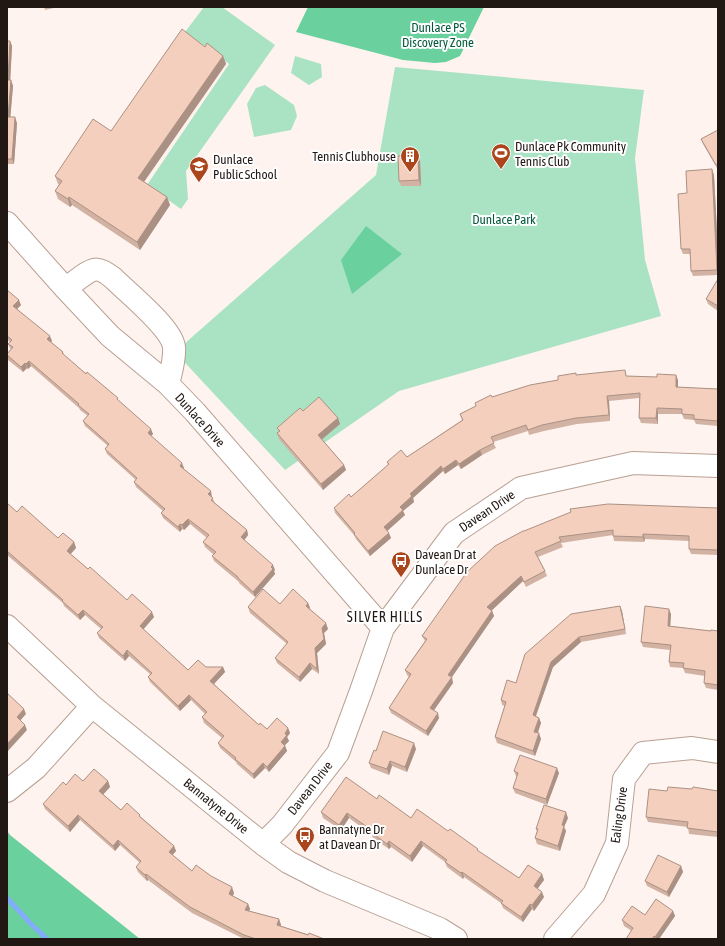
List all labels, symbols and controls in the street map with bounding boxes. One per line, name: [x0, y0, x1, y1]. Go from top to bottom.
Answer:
park label: Dunlace PS Discovery Zone: [402, 20, 474, 50]
place label: Dunlace Pk Community Tennis Club: [515, 139, 627, 169]
sports icon: Dunlace Pk Community Tennis Club: [490, 142, 512, 170]
building icon: Tennis Clubhouse: [399, 145, 421, 173]
place label: Tennis Clubhouse: [312, 149, 396, 164]
place label: Dunlace Public School: [213, 152, 278, 182]
school or university icon: Dunlace Public School: [188, 155, 210, 183]
park label: Dunlace Park: [472, 212, 536, 227]
street label: Dunlace Drive: [172, 390, 228, 450]
street label: Davean Drive: [456, 487, 518, 535]
place label: Davean Dr at Dunlace Dr: [415, 547, 477, 577]
bus stop icon: Davean Dr at Dunlace Dr: [390, 550, 412, 578]
district label: SILVER HILLS: [347, 609, 423, 625]
street label: Davean Drive: [284, 758, 336, 818]
street label: Bannatyne Drive: [181, 775, 252, 837]
street label: Ealing Drive: [608, 786, 630, 844]
place label: Bannatyne Dr at Davean Dr: [319, 822, 384, 852]
bus stop icon: Bannatyne Dr at Davean Dr: [294, 825, 316, 853]

